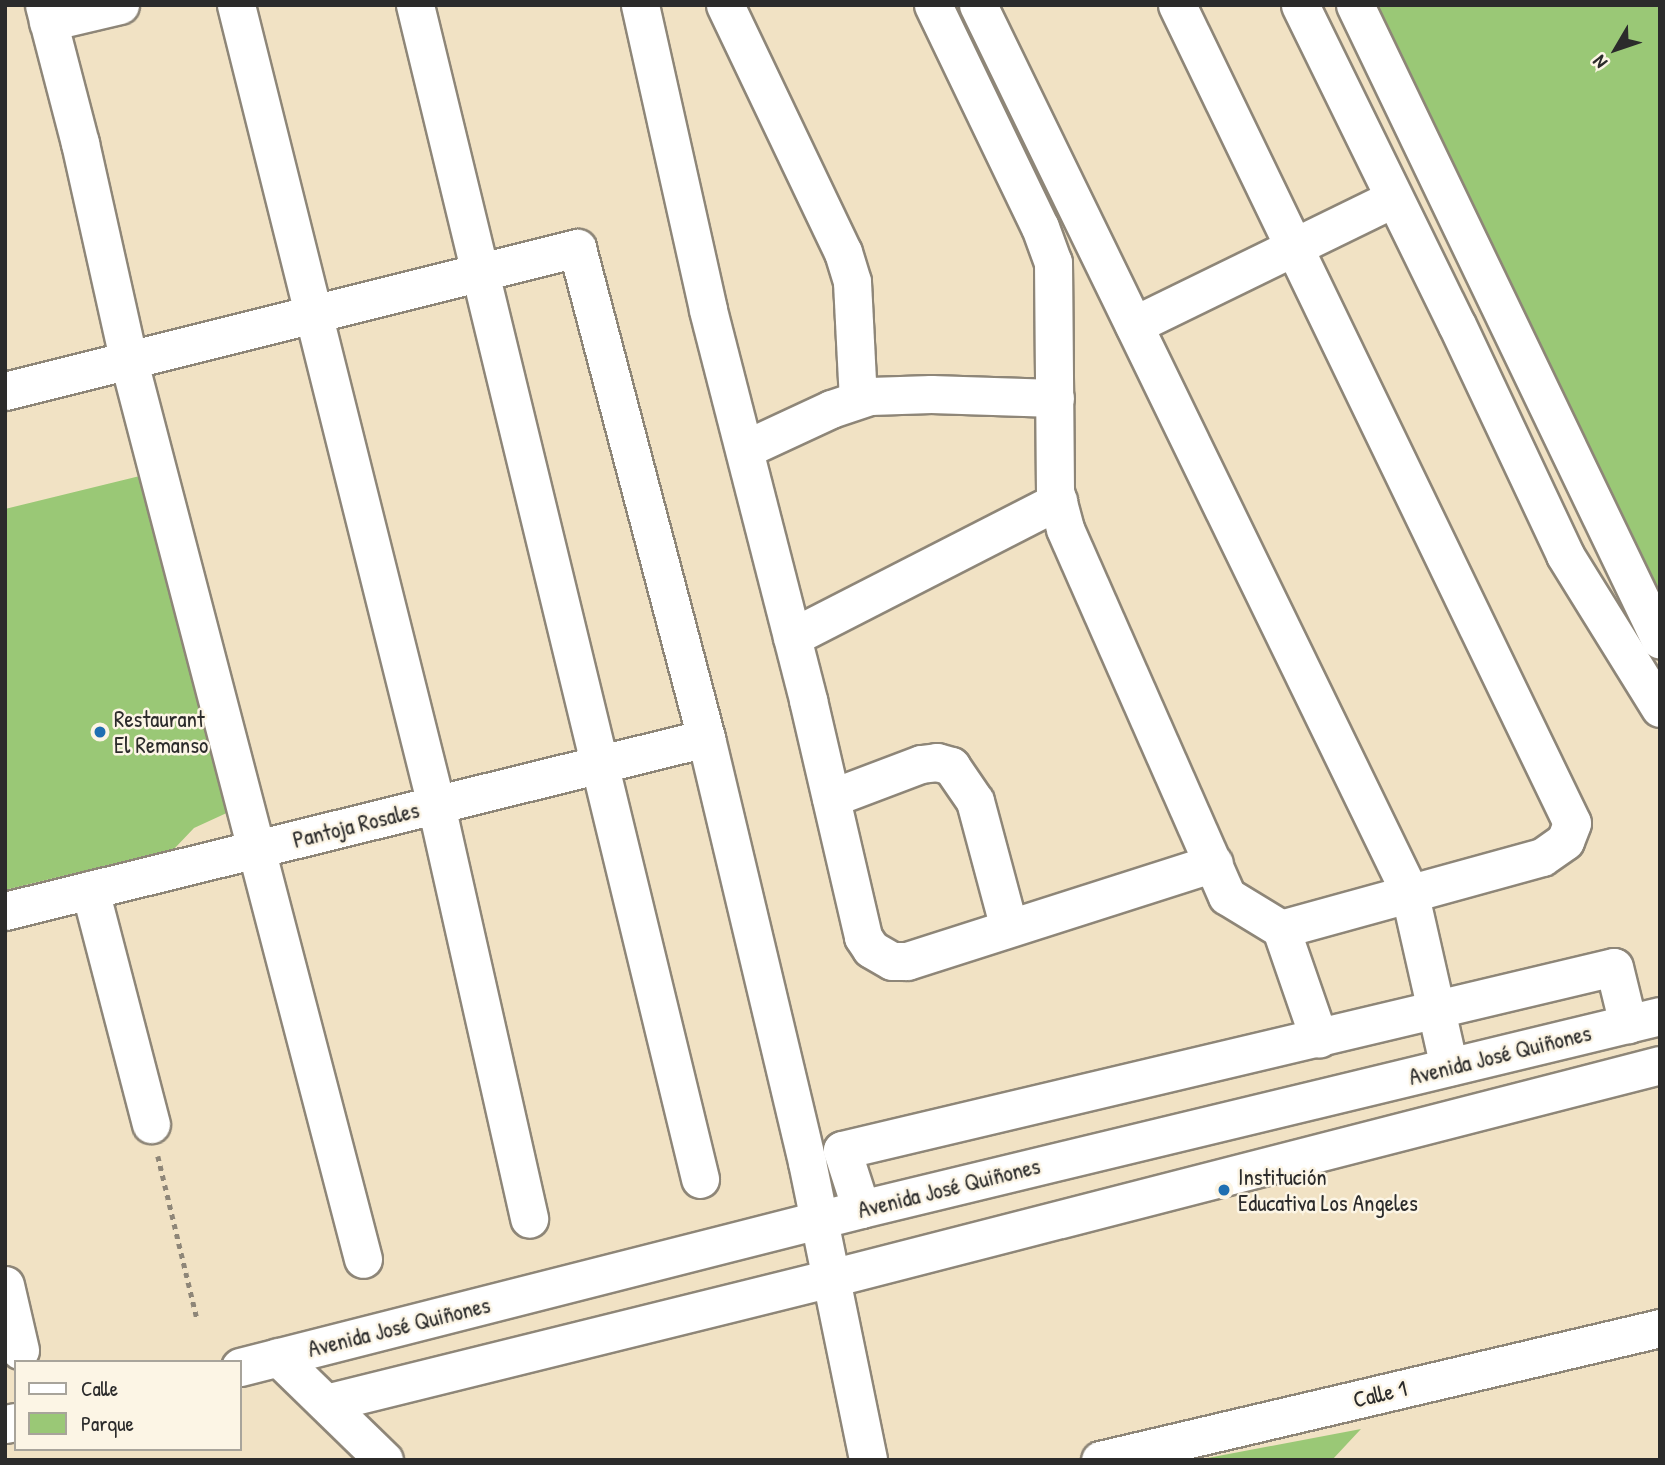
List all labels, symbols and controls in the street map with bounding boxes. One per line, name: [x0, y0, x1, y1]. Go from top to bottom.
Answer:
north arrow: [1581, 14, 1651, 84]
text: N: [1586, 50, 1613, 74]
place label: Restaurant El Remanso: [114, 705, 208, 759]
marker: Restaurant El Remanso: [92, 724, 108, 740]
street label: Pantoja Rosales: [290, 796, 422, 854]
street label: Avenida José Quiñones: [1406, 1019, 1594, 1091]
street label: Avenida José Quiñones: [855, 1152, 1043, 1224]
place label: Institución Educativa Los Angeles: [1238, 1163, 1418, 1217]
marker: Institución Educativa Los Angeles: [1216, 1182, 1232, 1198]
street label: Avenida José Quiñones: [305, 1291, 493, 1363]
legend: [14, 1360, 242, 1451]
text: Calle: [81, 1374, 118, 1403]
street label: Calle 1: [1350, 1374, 1410, 1414]
text: Parque: [81, 1409, 134, 1438]

